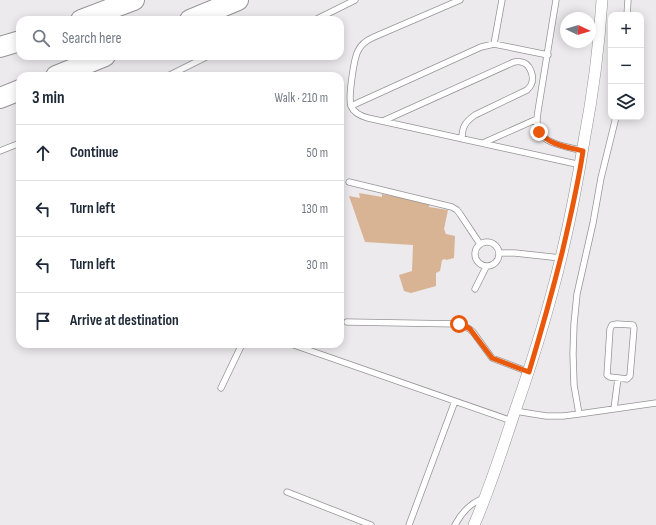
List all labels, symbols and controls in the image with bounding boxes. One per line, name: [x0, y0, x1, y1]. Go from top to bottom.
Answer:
north arrow: [560, 12, 596, 48]
map controls: [608, 12, 644, 120]
button: +: [608, 12, 644, 48]
search box: [16, 16, 344, 60]
icon: search: [30, 27, 52, 49]
text: Search here: [62, 29, 122, 48]
button: −: [608, 48, 644, 84]
button: layers: [608, 84, 644, 120]
text: 3 min: [32, 88, 65, 108]
text: Walk · 210 m: [275, 90, 328, 106]
route end: [530, 123, 548, 141]
icon: ahead: [32, 142, 54, 164]
text: Continue: [70, 143, 119, 162]
text: 50 m: [307, 145, 328, 161]
icon: left: [32, 198, 54, 220]
text: Turn left: [70, 199, 115, 218]
text: 130 m: [302, 201, 328, 217]
icon: left: [32, 254, 54, 276]
text: Turn left: [70, 255, 115, 274]
text: 30 m: [306, 257, 328, 273]
icon: arrive: [32, 310, 54, 332]
text: Arrive at destination: [70, 311, 179, 330]
route start: [450, 315, 468, 333]

